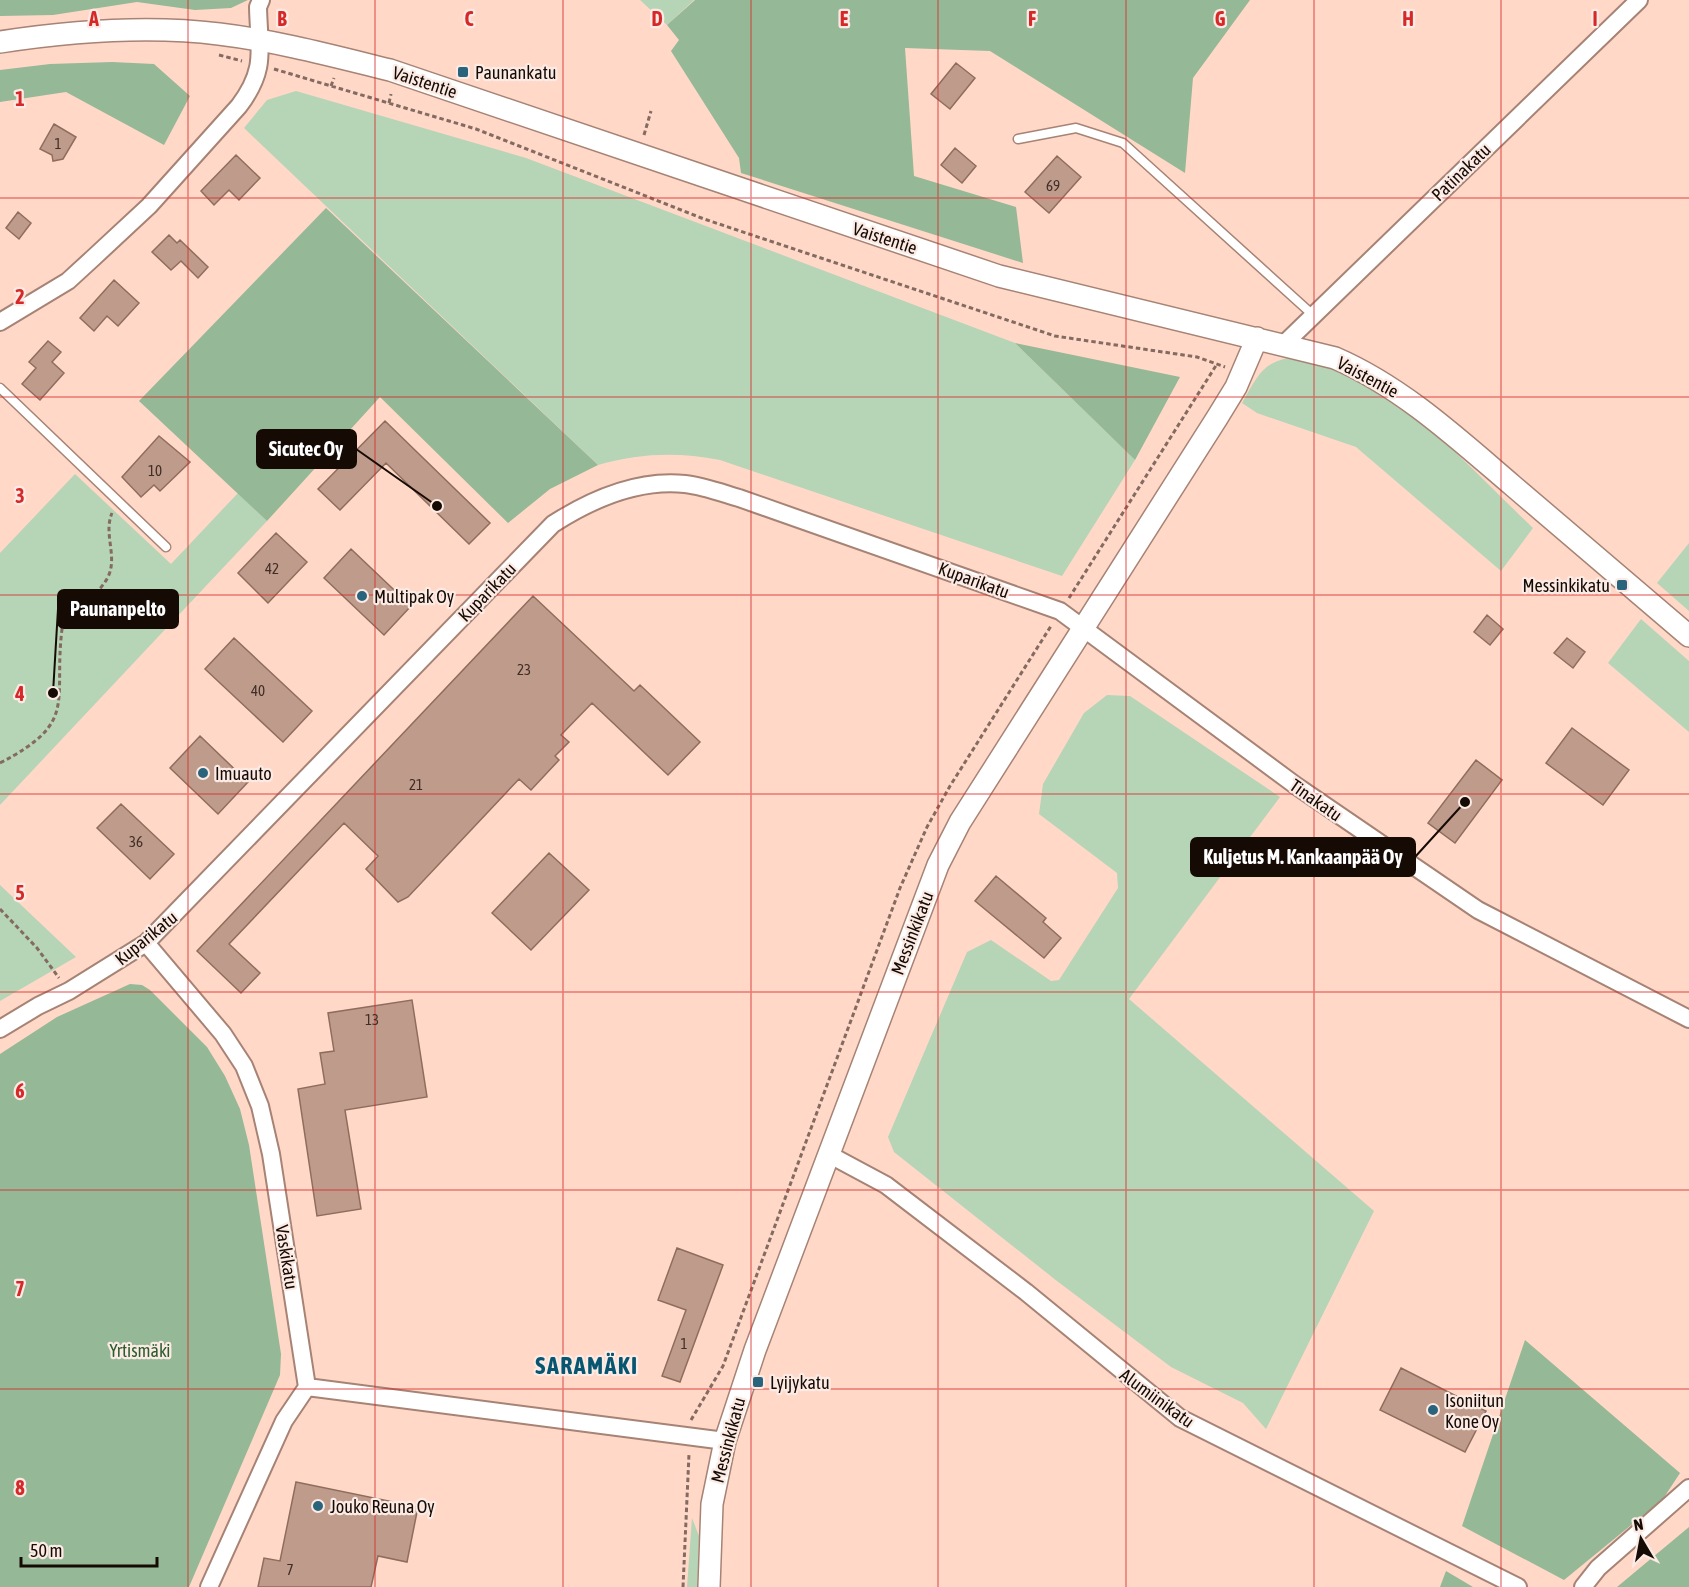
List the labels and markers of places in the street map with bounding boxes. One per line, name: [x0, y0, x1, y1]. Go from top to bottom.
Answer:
place label: Paunankatu: [475, 62, 557, 83]
marker: Paunankatu: [456, 65, 470, 79]
callout: Sicutec Oy: [257, 430, 356, 468]
place label: Messinkikatu: [1523, 575, 1610, 596]
marker: Messinkikatu: [1615, 578, 1629, 592]
place label: Multipak Oy: [374, 586, 454, 607]
marker: Multipak Oy: [355, 589, 369, 603]
callout: Paunanpelto: [58, 590, 178, 628]
place label: Imuauto: [215, 763, 272, 784]
marker: Imuauto: [196, 766, 210, 780]
callout: Kuljetus M. Kankaanpää Oy: [1191, 838, 1415, 876]
place label: Lyijykatu: [770, 1372, 830, 1393]
marker: Lyijykatu: [751, 1375, 765, 1389]
place label: Isoniitun Kone Oy: [1445, 1390, 1504, 1432]
marker: Isoniitun Kone Oy: [1426, 1403, 1440, 1417]
place label: Jouko Reuna Oy: [330, 1496, 435, 1517]
marker: Jouko Reuna Oy: [311, 1499, 325, 1513]

